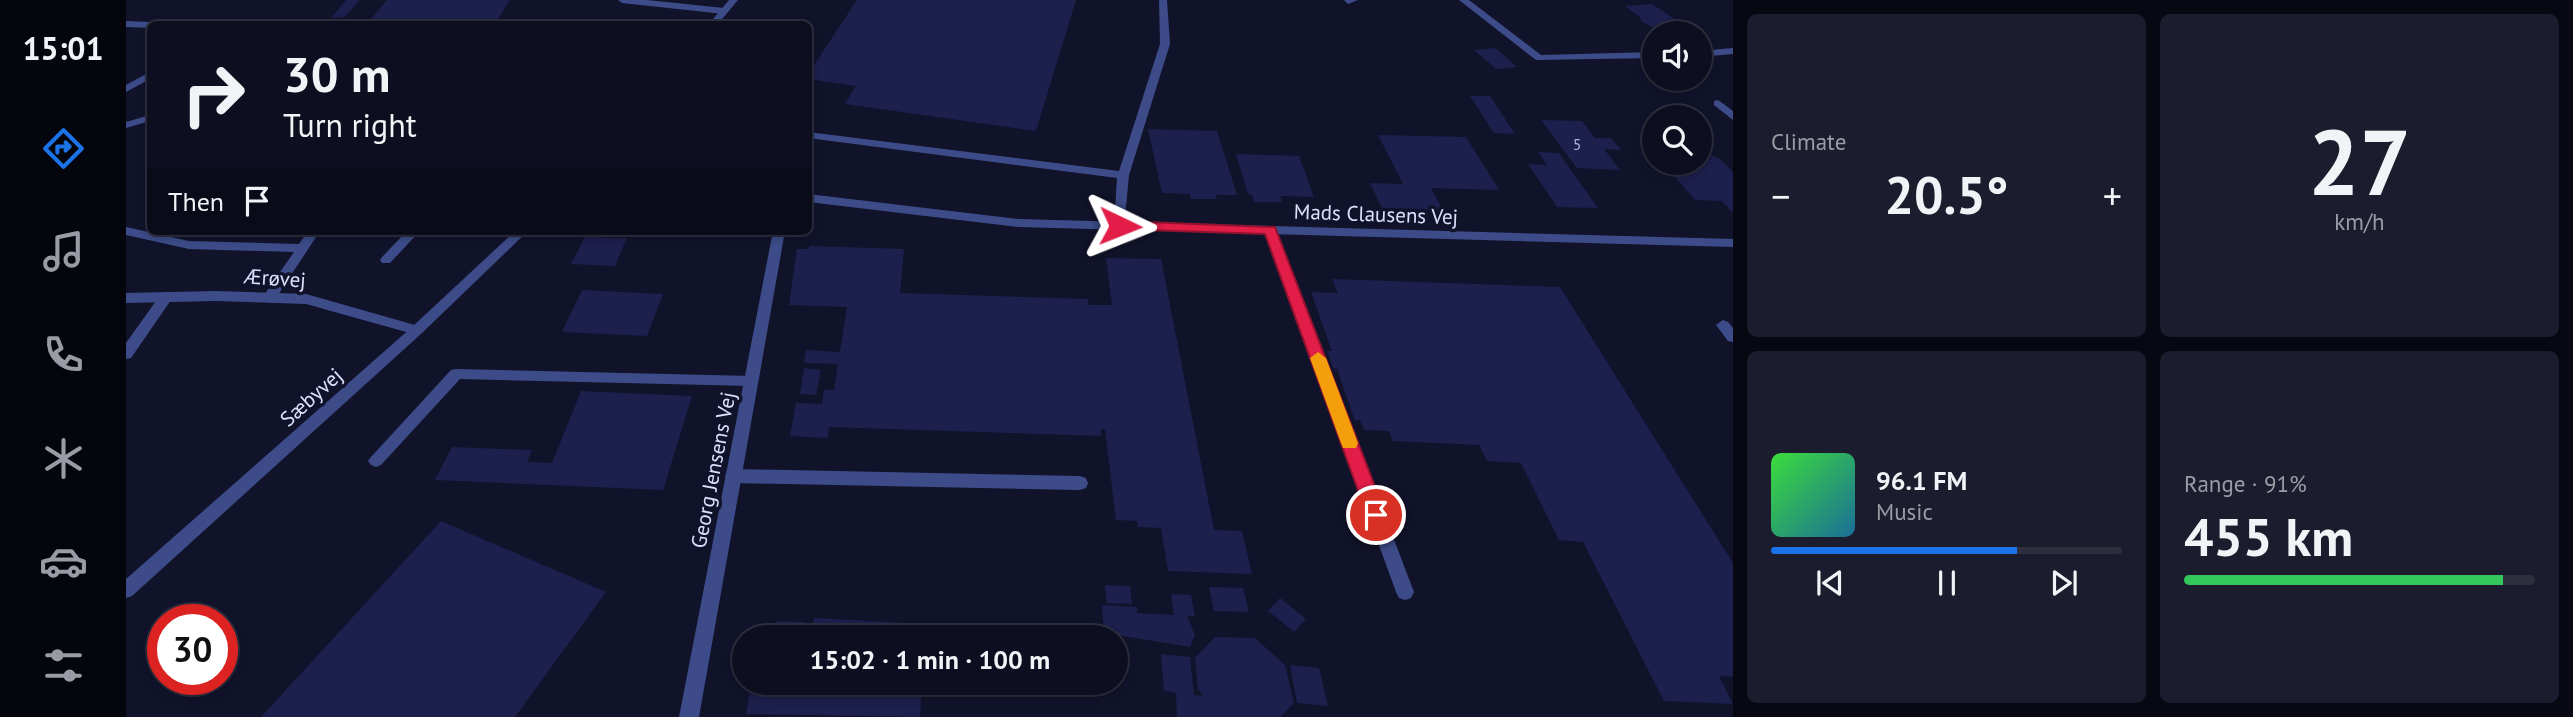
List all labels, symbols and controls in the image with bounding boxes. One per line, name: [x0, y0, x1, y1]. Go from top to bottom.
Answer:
map controls: [1642, 21, 1712, 175]
button: sound: [1642, 21, 1712, 91]
text: 15:01: [22, 27, 104, 69]
text: 30 m: [283, 42, 390, 106]
icon: right: [168, 49, 259, 140]
text: 27: [2308, 102, 2411, 220]
text: Turn right: [283, 104, 417, 146]
button: search: [1642, 105, 1712, 175]
icon: directions: [39, 124, 88, 173]
text: Climate: [1771, 127, 1846, 156]
house number: 5: [1573, 134, 1581, 154]
text: 20.5°: [1885, 161, 2008, 228]
text: −: [1771, 171, 1790, 220]
text: +: [2103, 171, 2122, 220]
icon: arrive: [238, 182, 276, 220]
text: Then: [168, 185, 224, 218]
position arrow: [1083, 189, 1157, 263]
street label: Mads Clausens Vej: [1293, 198, 1459, 230]
text: km/h: [2334, 207, 2385, 236]
icon: music: [39, 227, 88, 276]
street label: Ærøvej: [242, 262, 307, 294]
icon: phone: [39, 330, 88, 379]
street label: Sæbyvej: [274, 362, 348, 432]
street label: Georg Jensens Vej: [685, 390, 741, 550]
icon: climate: [39, 434, 88, 483]
text: 96.1 FM: [1876, 464, 1967, 497]
text: Range · 91%: [2184, 469, 2307, 498]
pin: [1346, 485, 1406, 545]
icon: arrive: [1357, 496, 1395, 534]
text: Music: [1876, 497, 1933, 526]
text: 455 km: [2184, 503, 2353, 570]
icon: car: [39, 537, 88, 586]
icon: previous: [1811, 564, 1849, 602]
icon: pause: [1928, 564, 1966, 602]
icon: next: [2045, 564, 2083, 602]
speed limit sign: 30: [147, 604, 238, 695]
icon: filters: [39, 641, 88, 690]
text: 15:02 · 1 min · 100 m: [810, 643, 1050, 676]

